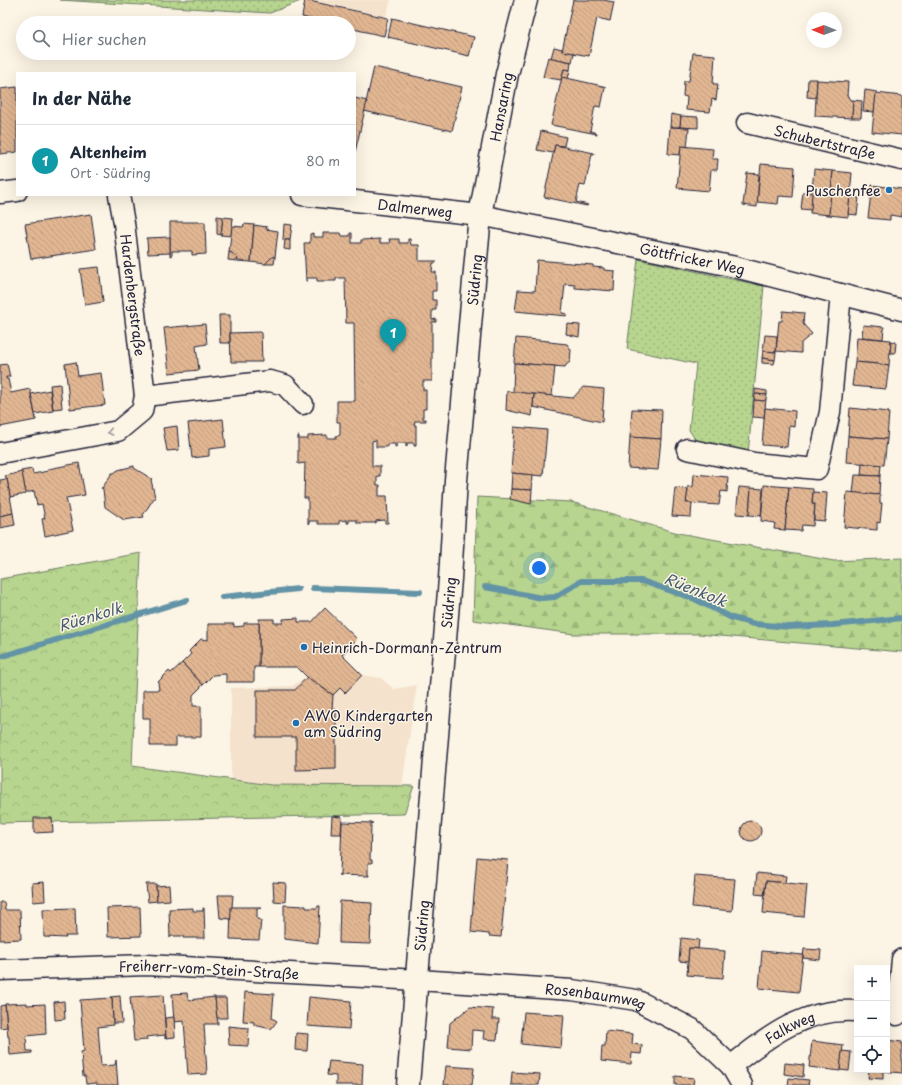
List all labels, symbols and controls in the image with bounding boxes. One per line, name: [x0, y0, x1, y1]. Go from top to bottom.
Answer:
north arrow: [806, 12, 842, 48]
search box: [16, 16, 356, 60]
icon: search: [30, 27, 52, 49]
text: Hier suchen: [62, 27, 147, 50]
street label: Hansaring: [484, 71, 518, 143]
text: In der Nähe: [32, 85, 131, 111]
street label: Schubertstraße: [772, 119, 878, 164]
text: Altenheim: [70, 140, 147, 163]
text: 1: [42, 151, 48, 170]
text: 80 m: [306, 151, 340, 170]
text: Ort · Südring: [70, 163, 151, 182]
place label: Puschenfee: [805, 180, 881, 201]
marker: Puschenfee: [884, 185, 894, 195]
street label: Dalmerweg: [377, 193, 454, 222]
street label: Hardenbergstraße: [115, 233, 151, 357]
street label: Göttfricker Weg: [638, 237, 748, 280]
street label: Südring: [461, 253, 487, 306]
pin: 1: [380, 319, 406, 352]
one-way arrow: [107, 428, 113, 436]
your location: [529, 558, 549, 578]
water label: Rüenkolk: [661, 566, 732, 613]
street label: Südring: [435, 576, 461, 629]
water label: Rüenkolk: [55, 595, 126, 637]
place label: Heinrich-Dormann-Zentrum: [312, 637, 502, 658]
marker: Heinrich-Dormann-Zentrum: [299, 642, 309, 652]
place label: AWO Kindergarten am Südring: [304, 705, 433, 742]
marker: AWO Kindergarten am Südring: [291, 718, 301, 728]
street label: Südring: [409, 899, 434, 952]
street label: Freiherr-vom-Stein-Straße: [118, 954, 300, 984]
map controls: [854, 965, 890, 1073]
button: +: [854, 965, 890, 1001]
street label: Rosenbaumweg: [544, 978, 650, 1014]
button: −: [854, 1001, 890, 1037]
street label: Falkweg: [760, 1006, 818, 1048]
button: locate: [854, 1037, 890, 1073]

